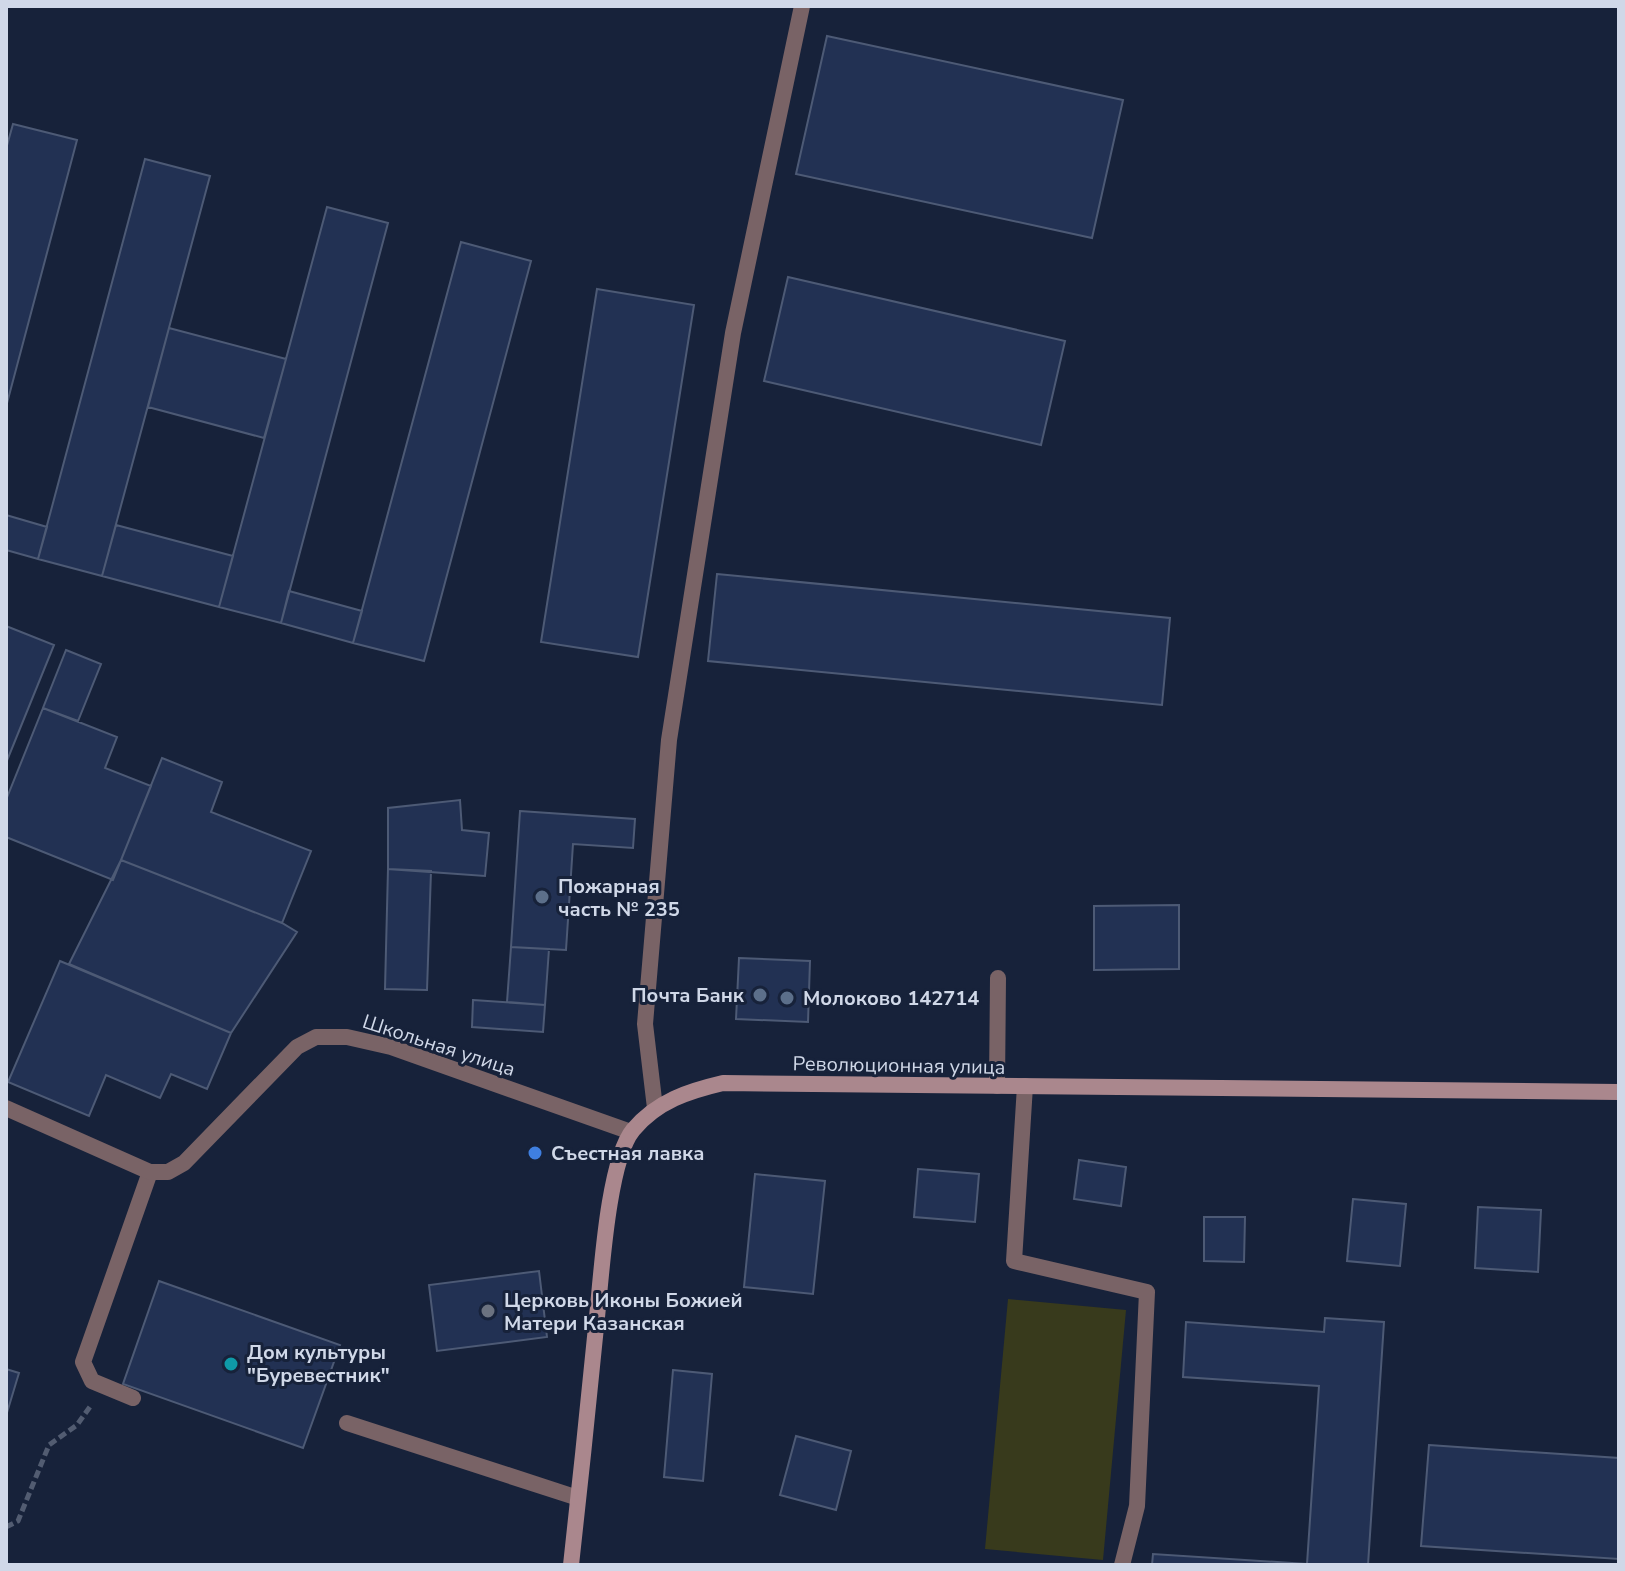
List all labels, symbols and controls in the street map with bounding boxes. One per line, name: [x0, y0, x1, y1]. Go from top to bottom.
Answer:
place label: Пожарная часть № 235: [558, 873, 680, 923]
marker: Пожарная часть № 235: [533, 888, 551, 906]
place label: Почта Банк: [631, 982, 745, 1009]
place label: Молоково 142714: [803, 985, 979, 1012]
marker: Почта Банк: [751, 986, 769, 1004]
marker: Молоково 142714: [778, 989, 796, 1007]
street label: Школьная улица: [359, 1008, 519, 1083]
street label: Революционная улица: [792, 1050, 1006, 1081]
place label: Съестная лавка: [551, 1140, 704, 1167]
marker: Съестная лавка: [526, 1144, 544, 1162]
place label: Церковь Иконы Божией Матери Казанская: [504, 1287, 743, 1337]
marker: Церковь Иконы Божией Матери Казанская: [479, 1302, 497, 1320]
place label: Дом культуры "Буревестник": [247, 1339, 390, 1389]
marker: Дом культуры "Буревестник": [222, 1355, 240, 1373]

